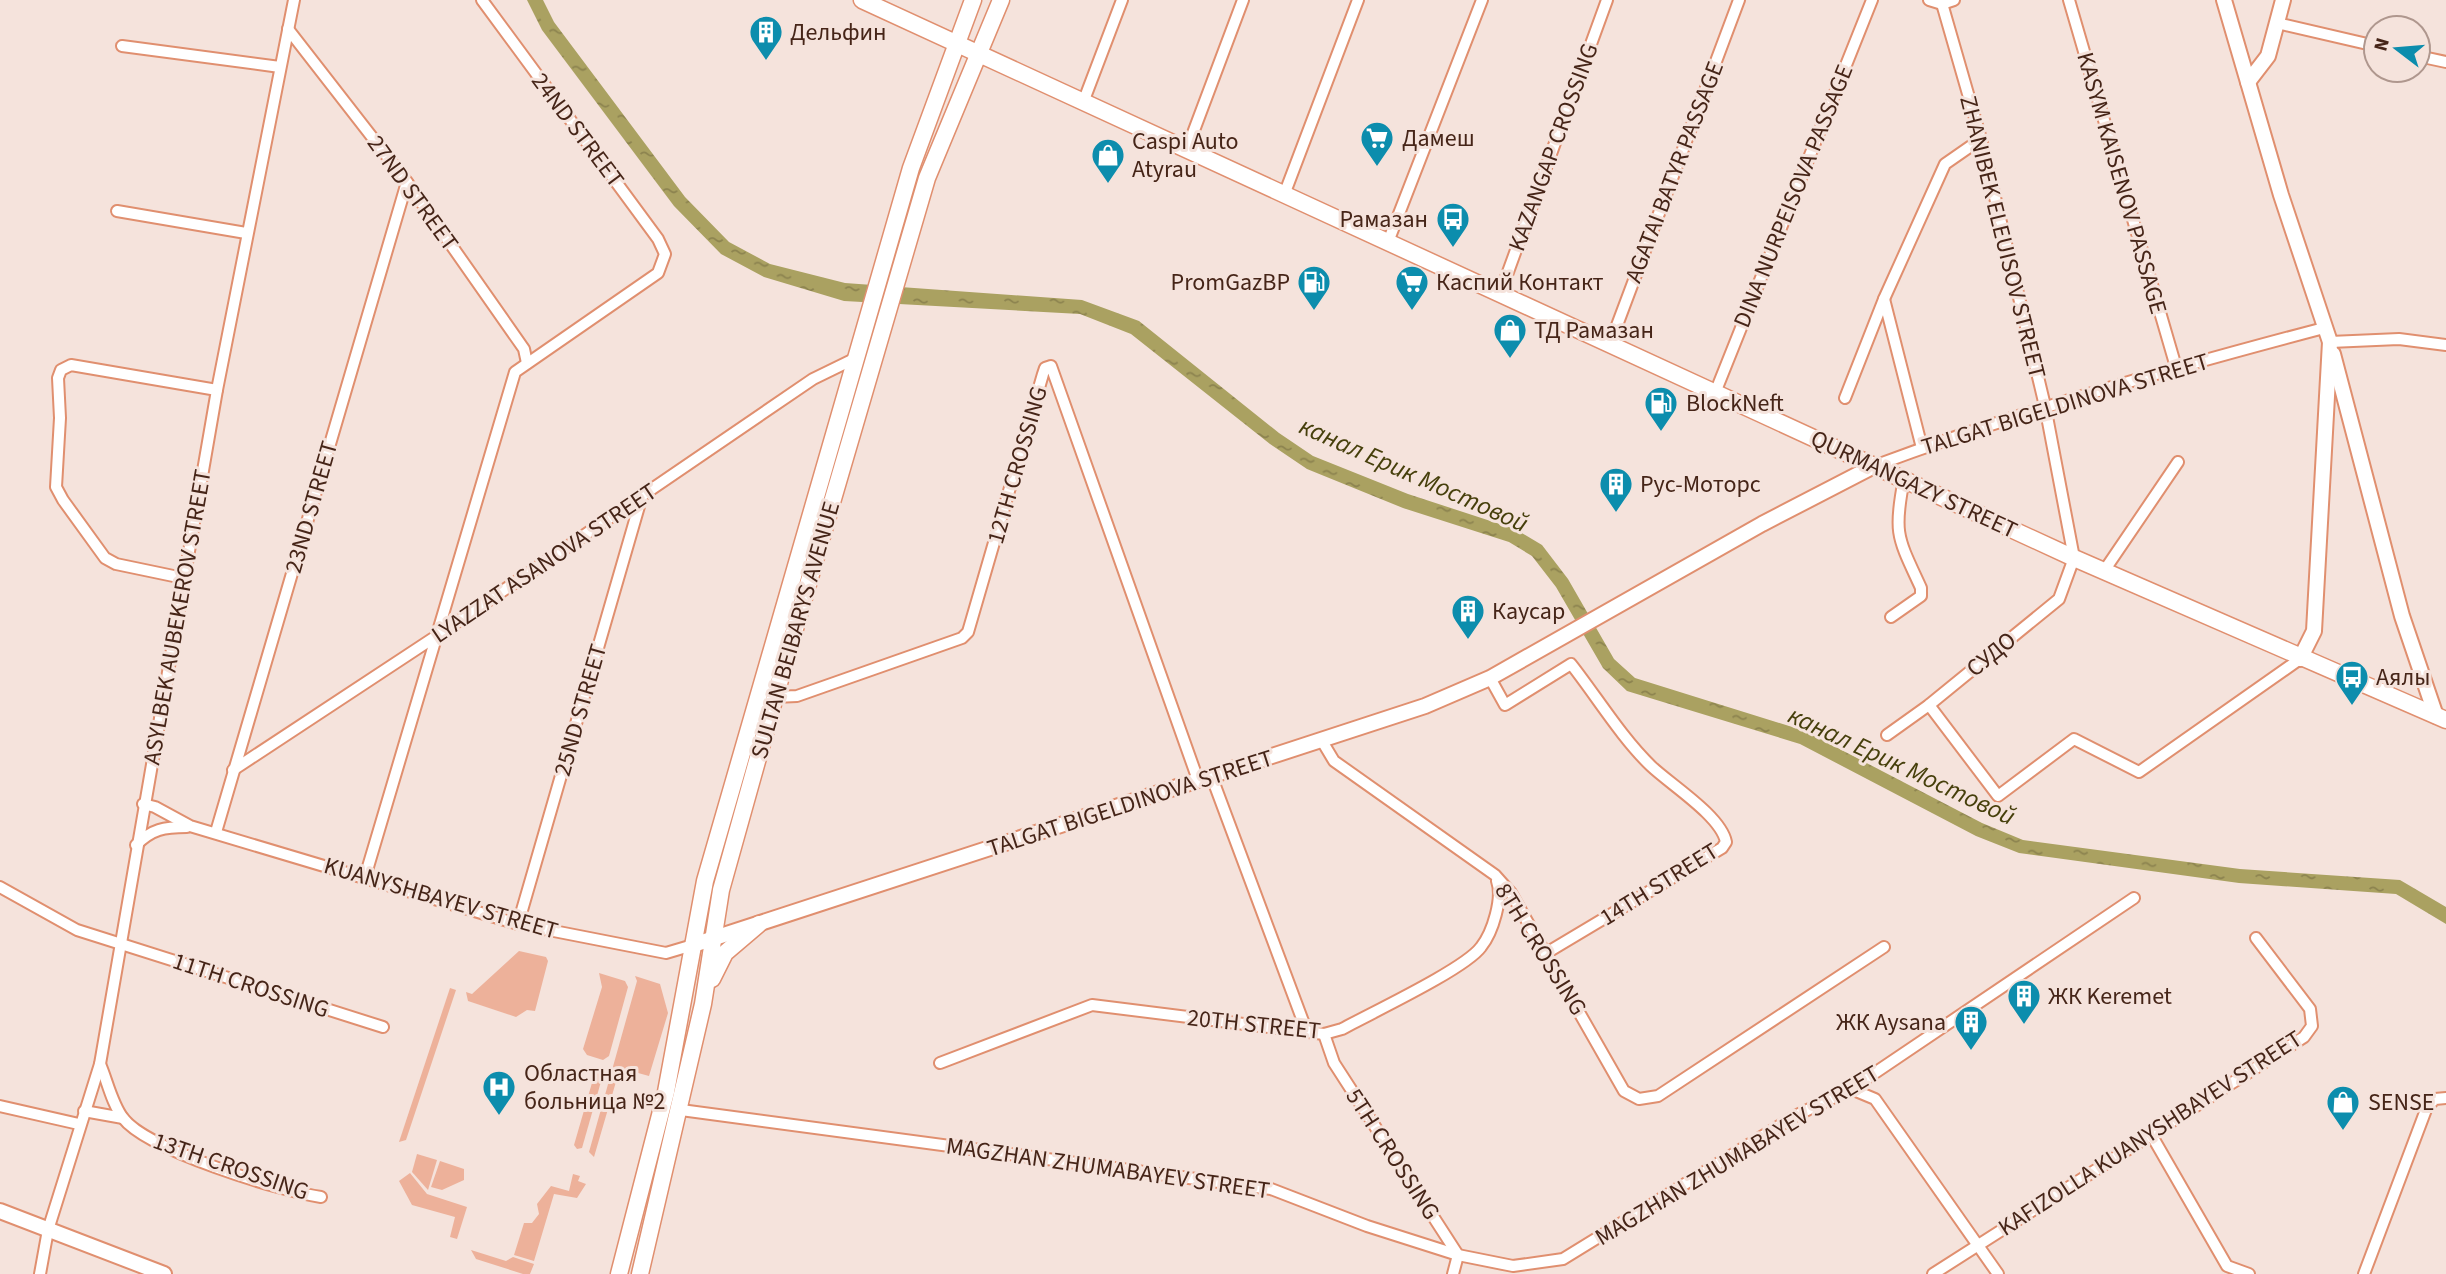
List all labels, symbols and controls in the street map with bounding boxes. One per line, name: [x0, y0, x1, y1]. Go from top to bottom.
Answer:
building icon: Дельфин: [747, 13, 785, 62]
north arrow: [2362, 14, 2432, 84]
place label: Дельфин: [790, 15, 887, 50]
text: N: [2367, 35, 2397, 55]
street label: KAZANGAP CROSSING: [1500, 38, 1607, 256]
street label: KASYM KAISENOV PASSAGE: [2067, 48, 2176, 318]
street label: AGATAI BATYR PASSAGE: [1616, 56, 1733, 288]
street label: DINA NURPEISOVA PASSAGE: [1725, 59, 1862, 333]
street label: 24ND STREET: [523, 65, 633, 195]
street label: ZHANIBEK ELEUISOV STREET: [1950, 92, 2055, 382]
supermarket icon: Дамеш: [1358, 119, 1396, 168]
place label: Дамеш: [1402, 121, 1475, 156]
place label: Caspi Auto Atyrau: [1132, 124, 1239, 187]
street label: 27ND STREET: [358, 128, 467, 259]
shop icon: Caspi Auto Atyrau: [1089, 136, 1127, 185]
bus stop icon: Рамазан: [1434, 200, 1472, 249]
place label: Рамазан: [1340, 202, 1428, 237]
fuel station icon: PromGazBP: [1295, 263, 1333, 312]
supermarket icon: Каспий Контакт: [1393, 263, 1431, 312]
place label: PromGazBP: [1171, 265, 1290, 300]
place label: Каспий Контакт: [1436, 265, 1603, 300]
shop icon: ТД Рамазан: [1491, 311, 1529, 360]
place label: ТД Рамазан: [1534, 313, 1654, 348]
street label: TALGAT BIGELDINOVA STREET: [1917, 344, 2213, 465]
street label: 12TH CROSSING: [978, 382, 1057, 548]
fuel station icon: BlockNeft: [1642, 384, 1680, 433]
place label: BlockNeft: [1686, 386, 1784, 421]
water label: канал Ерик Мостовой: [1293, 407, 1534, 542]
street label: QURMANGAZY STREET: [1805, 421, 2023, 548]
street label: 23ND STREET: [276, 437, 347, 577]
building icon: Рус-Моторс: [1597, 465, 1635, 514]
street label: ASYLBEK AUBEKEROV STREET: [134, 467, 221, 767]
place label: Рус-Моторс: [1640, 467, 1761, 502]
street label: LYAZZAT ASANOVA STREET: [424, 475, 664, 652]
street label: SULTAN BEIBARYS AVENUE: [742, 497, 849, 763]
building icon: Каусар: [1449, 592, 1487, 641]
place label: Каусар: [1492, 594, 1565, 629]
street label: СУДО: [1959, 623, 2024, 685]
street label: 25ND STREET: [545, 640, 616, 780]
bus stop icon: Аялы: [2333, 658, 2371, 707]
place label: Аялы: [2376, 660, 2430, 695]
water label: канал Ерик Мостовой: [1782, 696, 2022, 834]
street label: TALGAT BIGELDINOVA STREET: [983, 741, 1278, 866]
street label: 14TH STREET: [1593, 834, 1726, 935]
street label: KUANYSHBAYEV STREET: [320, 848, 562, 949]
street label: 8TH CROSSING: [1486, 876, 1595, 1022]
street label: 11TH CROSSING: [168, 944, 333, 1027]
building icon: ЖК Keremet: [2005, 977, 2043, 1026]
place label: ЖК Keremet: [2048, 979, 2172, 1014]
street label: 20TH STREET: [1185, 1000, 1323, 1049]
building icon: ЖК Aysana: [1952, 1003, 1990, 1052]
place label: ЖК Aysana: [1836, 1005, 1946, 1040]
street label: KAFIZOLLA KUANYSHBAYEV STREET: [1991, 1022, 2309, 1245]
place label: Областная больница №2: [524, 1056, 665, 1119]
street label: MAGZHAN ZHUMABAYEV STREET: [1588, 1056, 1886, 1255]
hospital icon: Областная больница №2: [480, 1068, 518, 1117]
street label: 5TH CROSSING: [1337, 1082, 1448, 1227]
shop icon: SENSE: [2324, 1083, 2362, 1132]
place label: SENSE: [2368, 1085, 2434, 1120]
street label: 13TH CROSSING: [148, 1123, 313, 1209]
street label: MAGZHAN ZHUMABAYEV STREET: [944, 1128, 1272, 1209]

